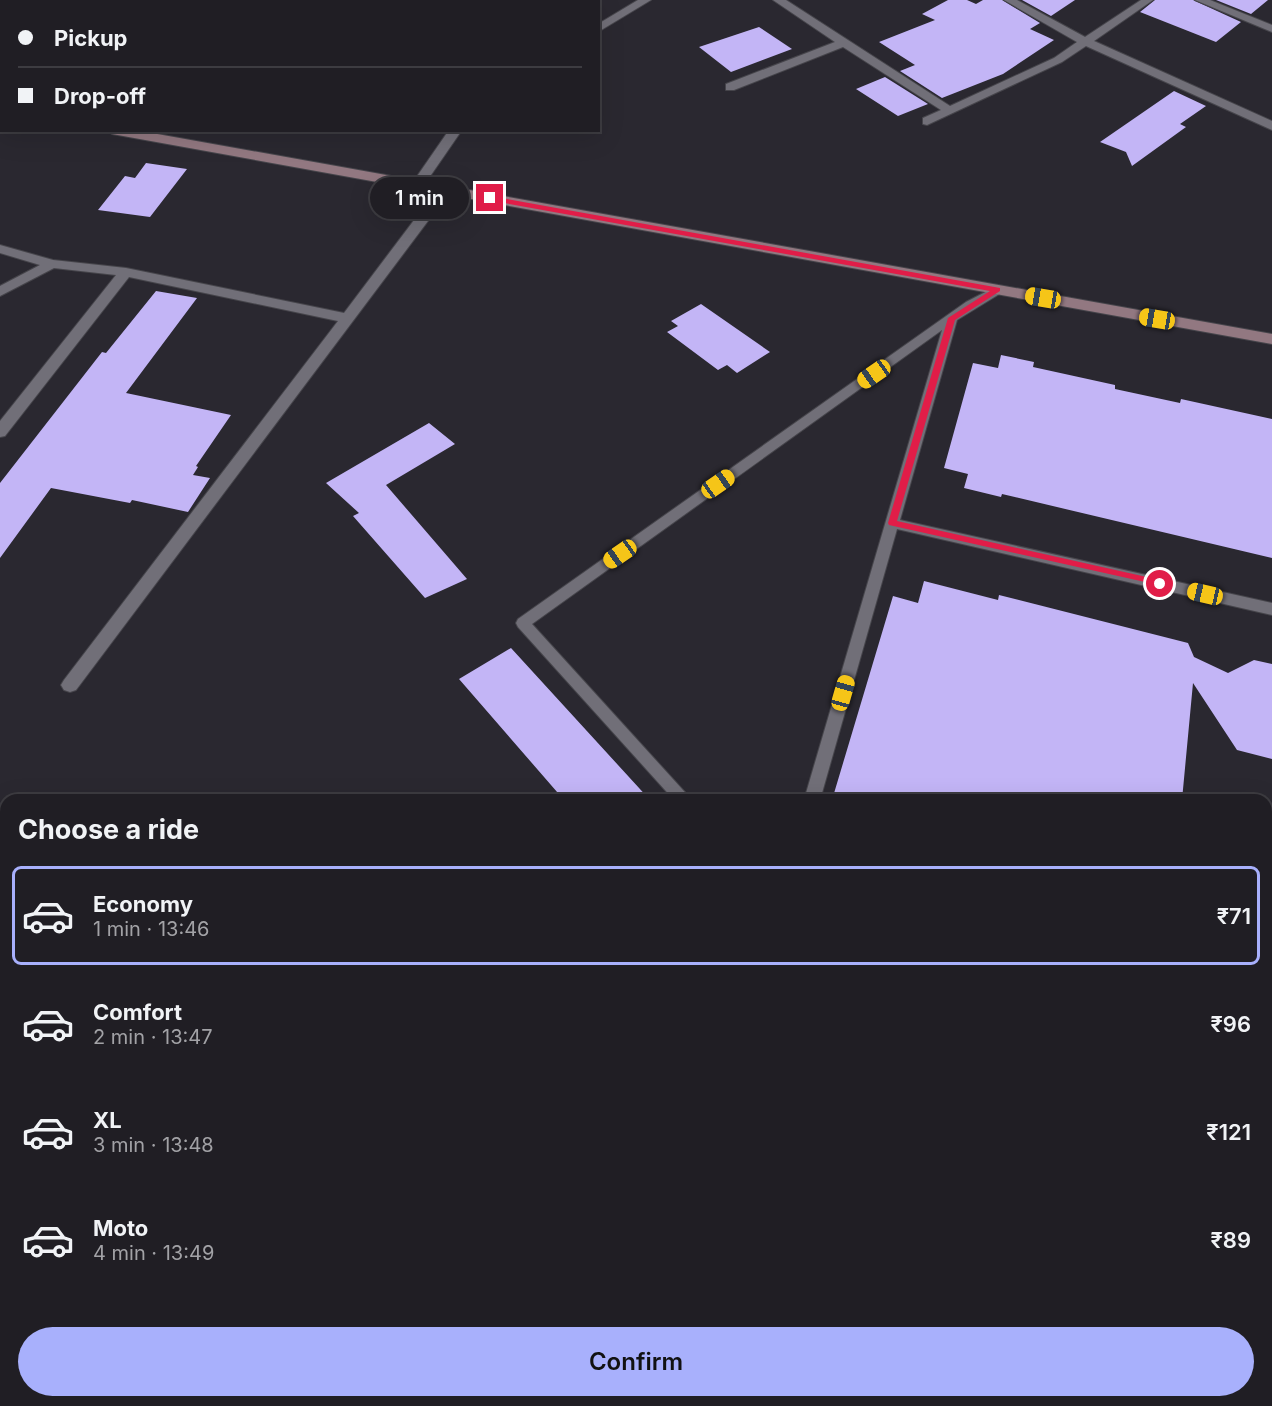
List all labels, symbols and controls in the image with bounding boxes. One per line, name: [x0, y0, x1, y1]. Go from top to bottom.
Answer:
text: Pickup: [54, 25, 128, 51]
text: Drop-off: [54, 83, 146, 109]
callout: 1 min: [370, 177, 469, 219]
route end: [476, 184, 503, 211]
text: 1 min: [395, 186, 444, 210]
car: [1024, 286, 1062, 310]
car: [1138, 307, 1176, 331]
car: [854, 356, 894, 392]
car: [698, 466, 738, 502]
car: [600, 536, 640, 572]
route start: [1146, 570, 1173, 597]
car: [1185, 581, 1225, 607]
car: [829, 673, 857, 713]
text: Choose a ride: [18, 813, 199, 846]
icon: car: [21, 889, 75, 943]
text: Economy: [93, 891, 193, 917]
text: ₹71: [1217, 903, 1251, 929]
text: 1 min · 13:46: [93, 917, 210, 941]
icon: car: [21, 997, 75, 1051]
text: Comfort: [93, 999, 182, 1025]
text: ₹96: [1211, 1011, 1251, 1037]
text: 2 min · 13:47: [93, 1025, 213, 1049]
icon: car: [21, 1105, 75, 1159]
text: XL: [93, 1107, 122, 1133]
text: ₹121: [1206, 1119, 1251, 1145]
text: 3 min · 13:48: [93, 1133, 214, 1157]
icon: car: [21, 1213, 75, 1267]
text: Moto: [93, 1215, 148, 1241]
text: ₹89: [1210, 1227, 1251, 1253]
text: 4 min · 13:49: [93, 1241, 214, 1265]
button: Confirm: [18, 1327, 1254, 1396]

